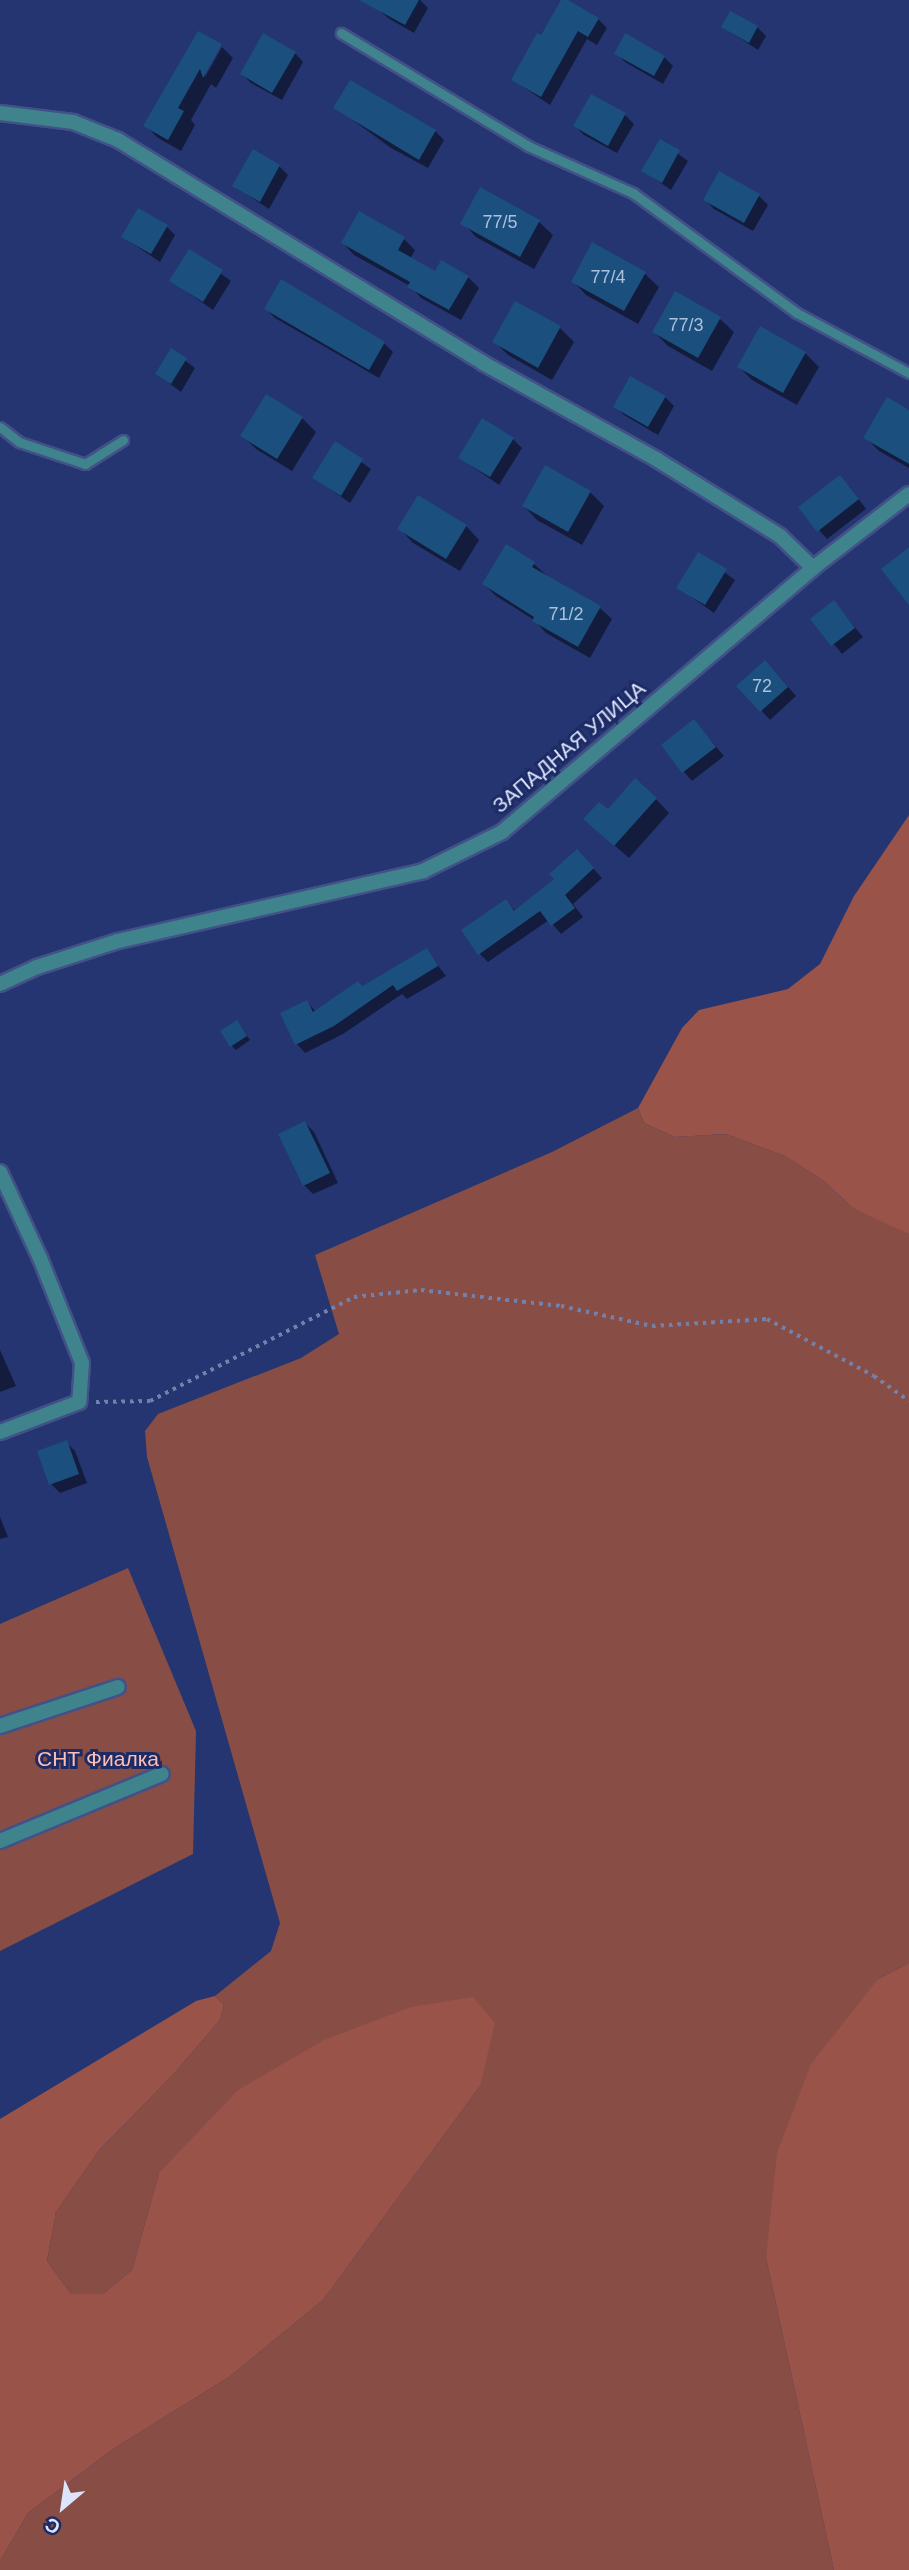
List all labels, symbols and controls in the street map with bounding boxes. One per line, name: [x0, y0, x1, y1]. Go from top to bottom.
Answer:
house number: 77/5: [482, 211, 518, 233]
house number: 77/4: [590, 266, 626, 288]
house number: 77/3: [668, 314, 704, 336]
house number: 71/2: [548, 603, 584, 625]
house number: 72: [752, 675, 772, 697]
street label: ЗАПАДНАЯ УЛИЦА: [487, 676, 651, 818]
park label: СНТ Фиалка: [37, 1746, 159, 1772]
north arrow: [28, 2472, 98, 2542]
text: С: [41, 2513, 64, 2538]

